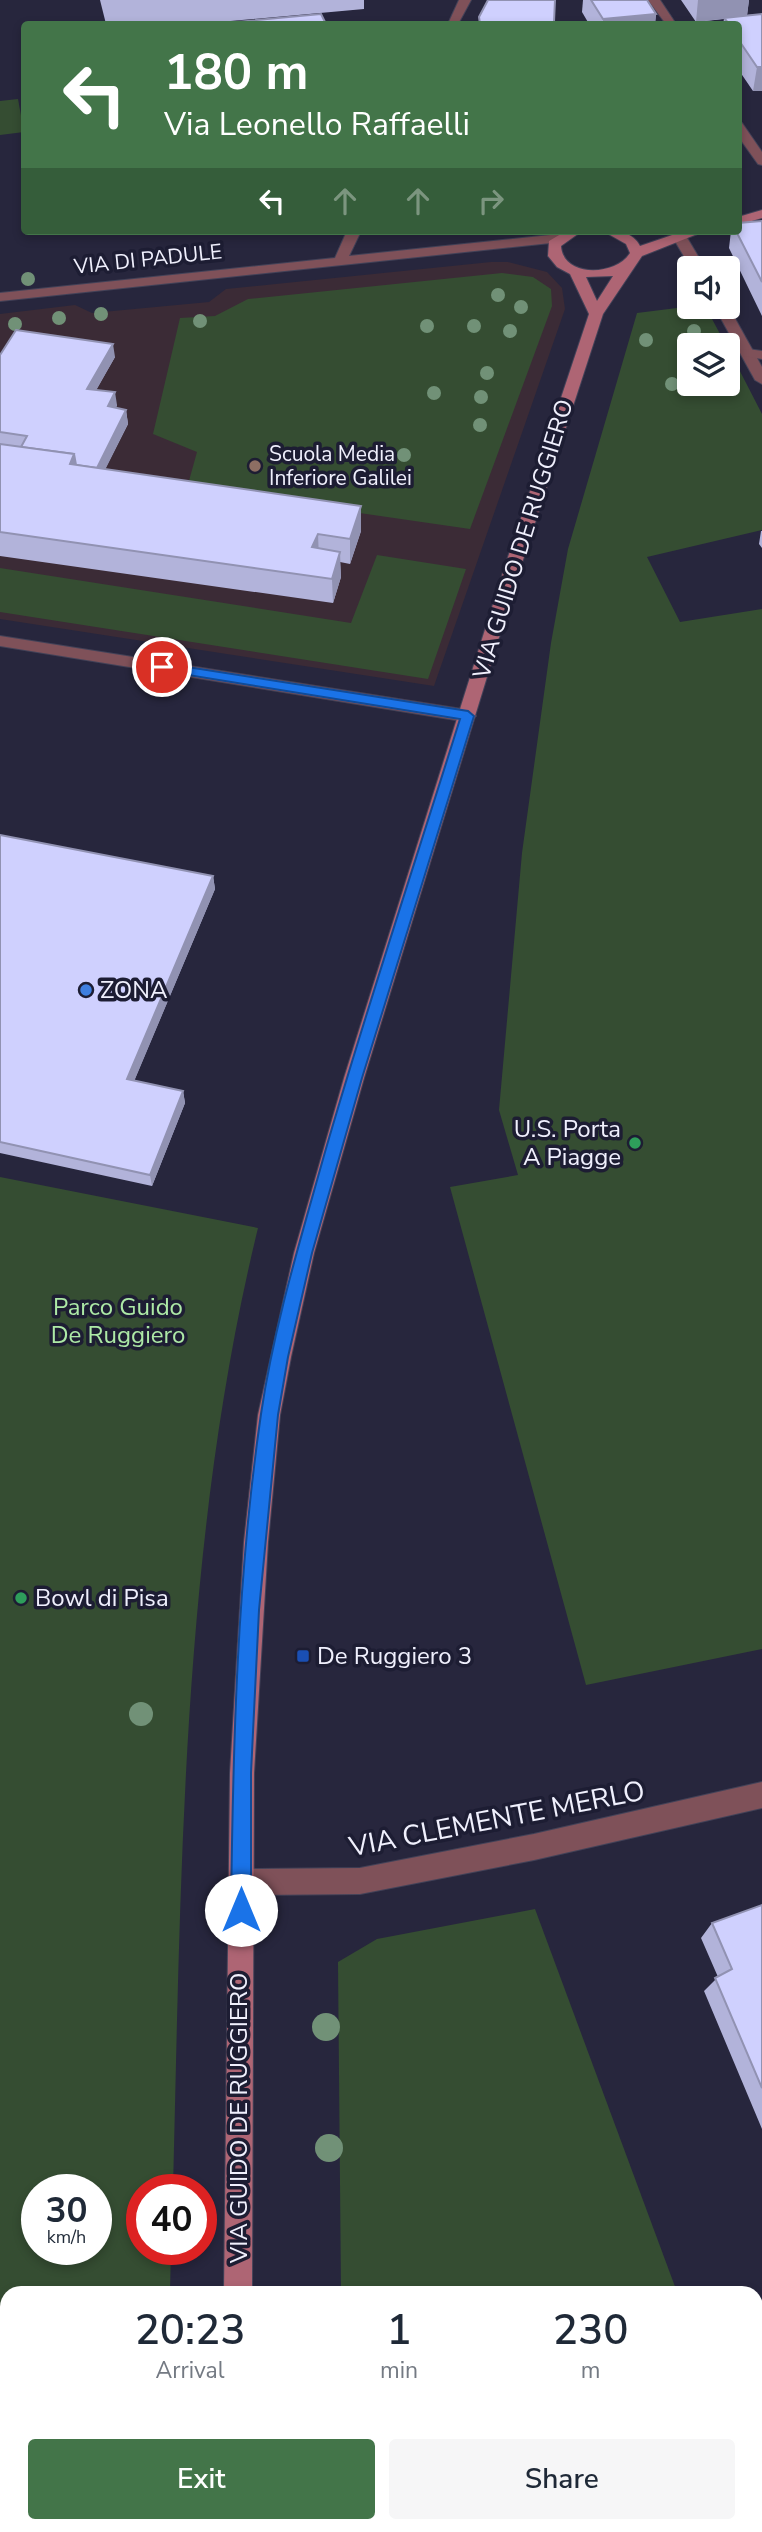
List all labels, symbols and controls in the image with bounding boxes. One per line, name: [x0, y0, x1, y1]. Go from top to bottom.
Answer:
text: 180 m: [164, 39, 308, 106]
icon: left: [49, 49, 140, 140]
text: Via Leonello Raffaelli: [164, 103, 470, 146]
icon: left: [253, 182, 291, 220]
icon: ahead: [326, 182, 364, 220]
icon: ahead: [399, 182, 437, 220]
icon: right: [472, 182, 510, 220]
street label: VIA DI PADULE: [72, 237, 223, 281]
map controls: [677, 256, 740, 396]
button: sound: [677, 256, 740, 319]
button: layers: [677, 333, 740, 396]
street label: VIA GUIDO DE RUGGIERO: [465, 395, 581, 684]
place label: Scuola Media Inferiore Galilei: [269, 440, 412, 492]
marker: Scuola Media Inferiore Galilei: [247, 458, 263, 474]
pin: [132, 637, 192, 697]
icon: arrive: [143, 648, 181, 686]
place label: ZONA: [100, 974, 168, 1006]
marker: ZONA: [78, 982, 94, 998]
place label: U.S. Porta A Piagge: [514, 1113, 621, 1173]
marker: U.S. Porta A Piagge: [627, 1135, 643, 1151]
park label: Parco Guido De Ruggiero: [51, 1291, 185, 1351]
place label: Bowl di Pisa: [35, 1582, 169, 1614]
marker: Bowl di Pisa: [13, 1590, 29, 1606]
place label: De Ruggiero 3: [317, 1640, 472, 1672]
marker: De Ruggiero 3: [295, 1648, 311, 1664]
street label: VIA CLEMENTE MERLO: [345, 1772, 648, 1867]
position arrow: [204, 1873, 278, 1947]
street label: VIA GUIDO DE RUGGIERO: [223, 1973, 255, 2264]
speed limit sign: 40: [126, 2174, 217, 2265]
text: 30: [45, 2187, 88, 2234]
text: km/h: [47, 2225, 86, 2249]
text: 20:23: [135, 2302, 245, 2359]
text: 1: [386, 2302, 412, 2359]
text: 230: [553, 2302, 628, 2359]
text: Arrival: [155, 2355, 225, 2386]
text: min: [380, 2355, 418, 2386]
text: m: [581, 2355, 600, 2386]
button: Exit: [28, 2439, 375, 2519]
button: Share: [389, 2439, 735, 2519]

